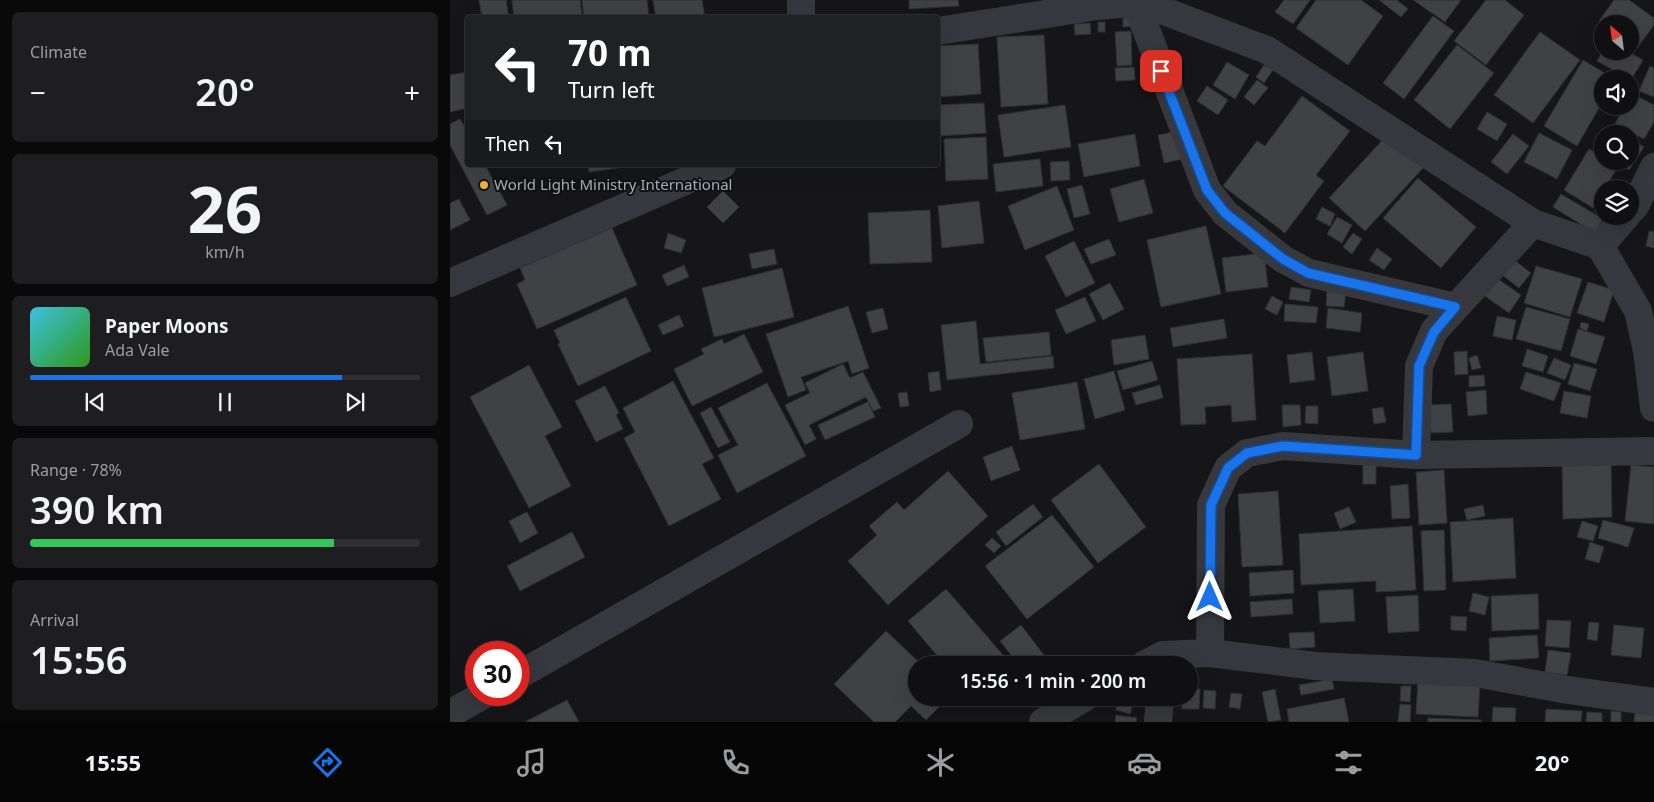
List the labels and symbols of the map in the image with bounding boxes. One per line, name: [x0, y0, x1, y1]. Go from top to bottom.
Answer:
north arrow: [1594, 15, 1639, 60]
pin: [1140, 50, 1182, 92]
place label: World Light Ministry International: [494, 174, 732, 194]
marker: World Light Ministry International: [478, 179, 490, 191]
position arrow: [1183, 570, 1235, 622]
speed limit sign: 30: [465, 641, 530, 706]

